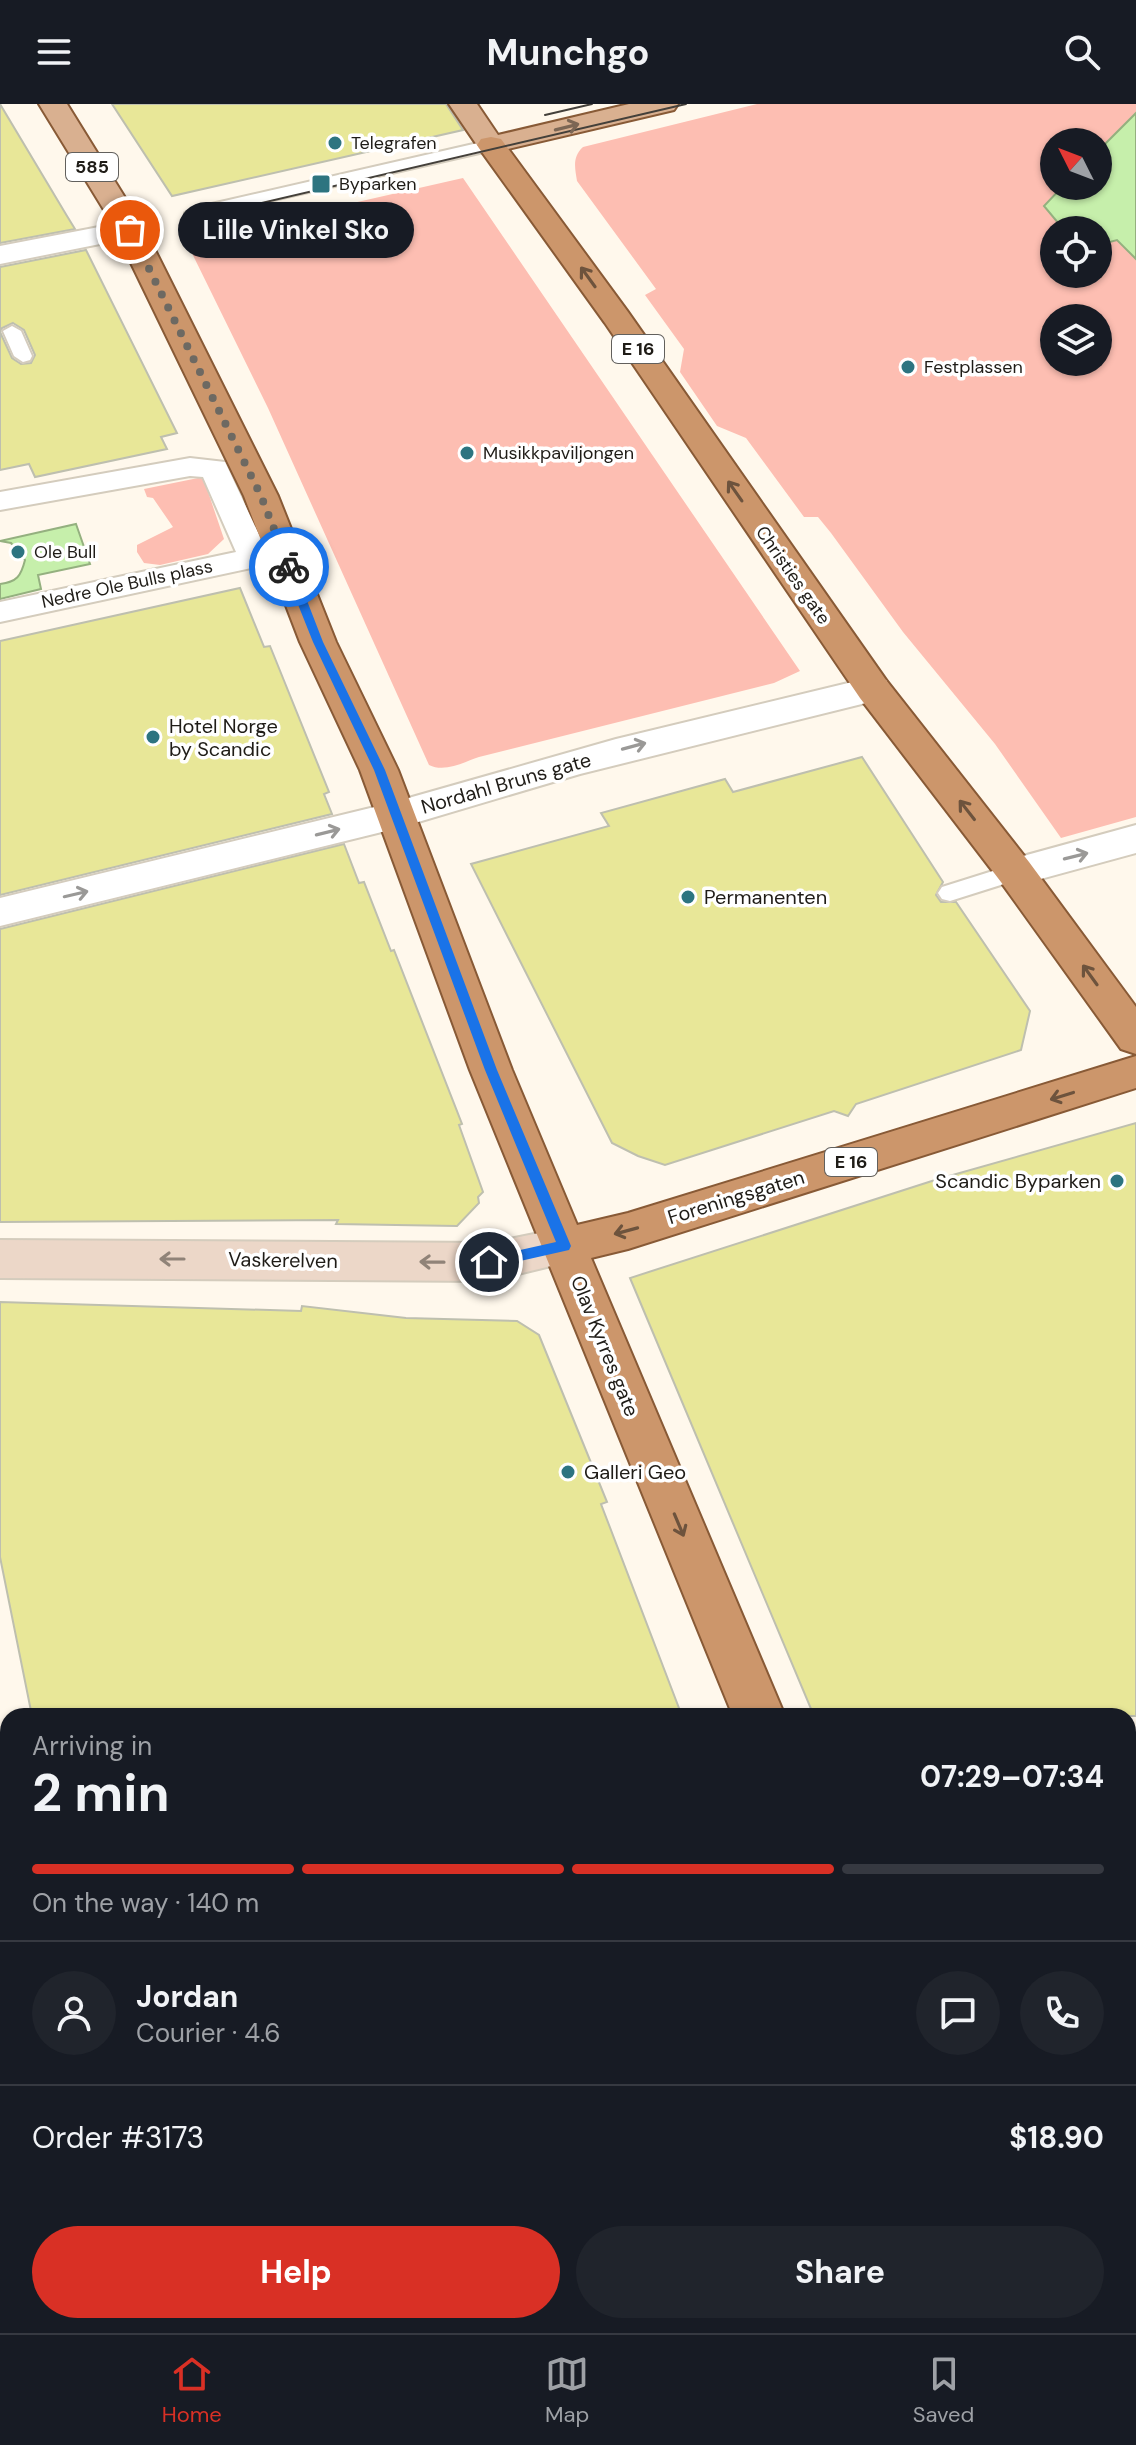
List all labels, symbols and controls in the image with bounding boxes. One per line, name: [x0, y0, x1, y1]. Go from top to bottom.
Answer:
text: Munchgo: [486, 29, 650, 76]
icon: menu: [32, 30, 76, 74]
icon: search: [1060, 30, 1104, 74]
one-way arrow: [554, 119, 580, 134]
north arrow: [1040, 128, 1112, 200]
map controls: [1040, 128, 1112, 376]
place label: Telegrafen: [351, 131, 437, 155]
marker: Telegrafen: [326, 134, 344, 152]
road number: 585: [66, 153, 118, 181]
place label: Byparken: [339, 172, 417, 196]
marker: Byparken: [310, 173, 332, 195]
pin: [96, 196, 164, 264]
callout: Lille Vinkel Sko: [178, 202, 414, 258]
icon: bag: [108, 208, 152, 252]
text: Lille Vinkel Sko: [203, 213, 389, 247]
button: locate: [1040, 216, 1112, 288]
one-way arrow: [580, 267, 597, 288]
button: layers: [1040, 304, 1112, 376]
road number: E 16: [612, 335, 664, 363]
place label: Festplassen: [924, 355, 1023, 379]
marker: Festplassen: [899, 358, 917, 376]
place label: Musikkpaviljongen: [483, 441, 634, 465]
marker: Musikkpaviljongen: [458, 444, 476, 462]
one-way arrow: [727, 481, 743, 503]
street label: Christies gate: [750, 521, 836, 629]
courier: [249, 527, 329, 607]
place label: Ole Bull: [34, 540, 96, 564]
marker: Ole Bull: [9, 543, 27, 561]
icon: bike: [267, 545, 311, 589]
street label: Nedre Ole Bulls plass: [39, 554, 215, 614]
place label: Hotel Norge by Scandic: [169, 713, 278, 762]
marker: Hotel Norge by Scandic: [144, 728, 162, 746]
one-way arrow: [620, 738, 646, 753]
street label: Nordahl Bruns gate: [418, 746, 594, 820]
one-way arrow: [959, 800, 976, 821]
one-way arrow: [315, 823, 341, 838]
one-way arrow: [1062, 848, 1088, 863]
place label: Permanenten: [704, 884, 827, 910]
one-way arrow: [63, 885, 88, 900]
marker: Permanenten: [679, 888, 697, 906]
one-way arrow: [1082, 965, 1099, 986]
one-way arrow: [1049, 1089, 1075, 1104]
road number: E 16: [825, 1148, 877, 1176]
street label: Foreningsgaten: [664, 1164, 808, 1230]
place label: Scandic Byparken: [935, 1168, 1101, 1194]
marker: Scandic Byparken: [1108, 1172, 1126, 1190]
one-way arrow: [614, 1225, 640, 1240]
pin: [455, 1228, 523, 1296]
icon: home: [467, 1240, 511, 1284]
street label: Vaskerelven: [228, 1246, 338, 1274]
one-way arrow: [159, 1251, 186, 1267]
one-way arrow: [419, 1254, 446, 1270]
street label: Olav Kyrres gate: [565, 1272, 645, 1420]
place label: Galleri Geo: [584, 1459, 686, 1485]
marker: Galleri Geo: [559, 1463, 577, 1481]
one-way arrow: [673, 1512, 688, 1537]
text: Arriving in: [32, 1729, 152, 1763]
text: 07:29–07:34: [920, 1757, 1104, 1796]
text: 2 min: [32, 1759, 170, 1827]
text: On the way · 140 m: [32, 1886, 259, 1920]
button: person: [32, 1971, 116, 2055]
button: chat: [916, 1971, 1000, 2055]
button: phone: [1020, 1971, 1104, 2055]
text: Jordan: [136, 1977, 238, 2016]
text: Courier · 4.6: [136, 2016, 281, 2050]
text: Order #3173: [32, 2118, 204, 2157]
text: $18.90: [1009, 2118, 1104, 2157]
button: Help: [32, 2226, 560, 2318]
button: Share: [576, 2226, 1104, 2318]
tab: Home: [162, 2352, 222, 2429]
tab: Map: [545, 2352, 589, 2429]
tab: Saved: [913, 2352, 974, 2429]

